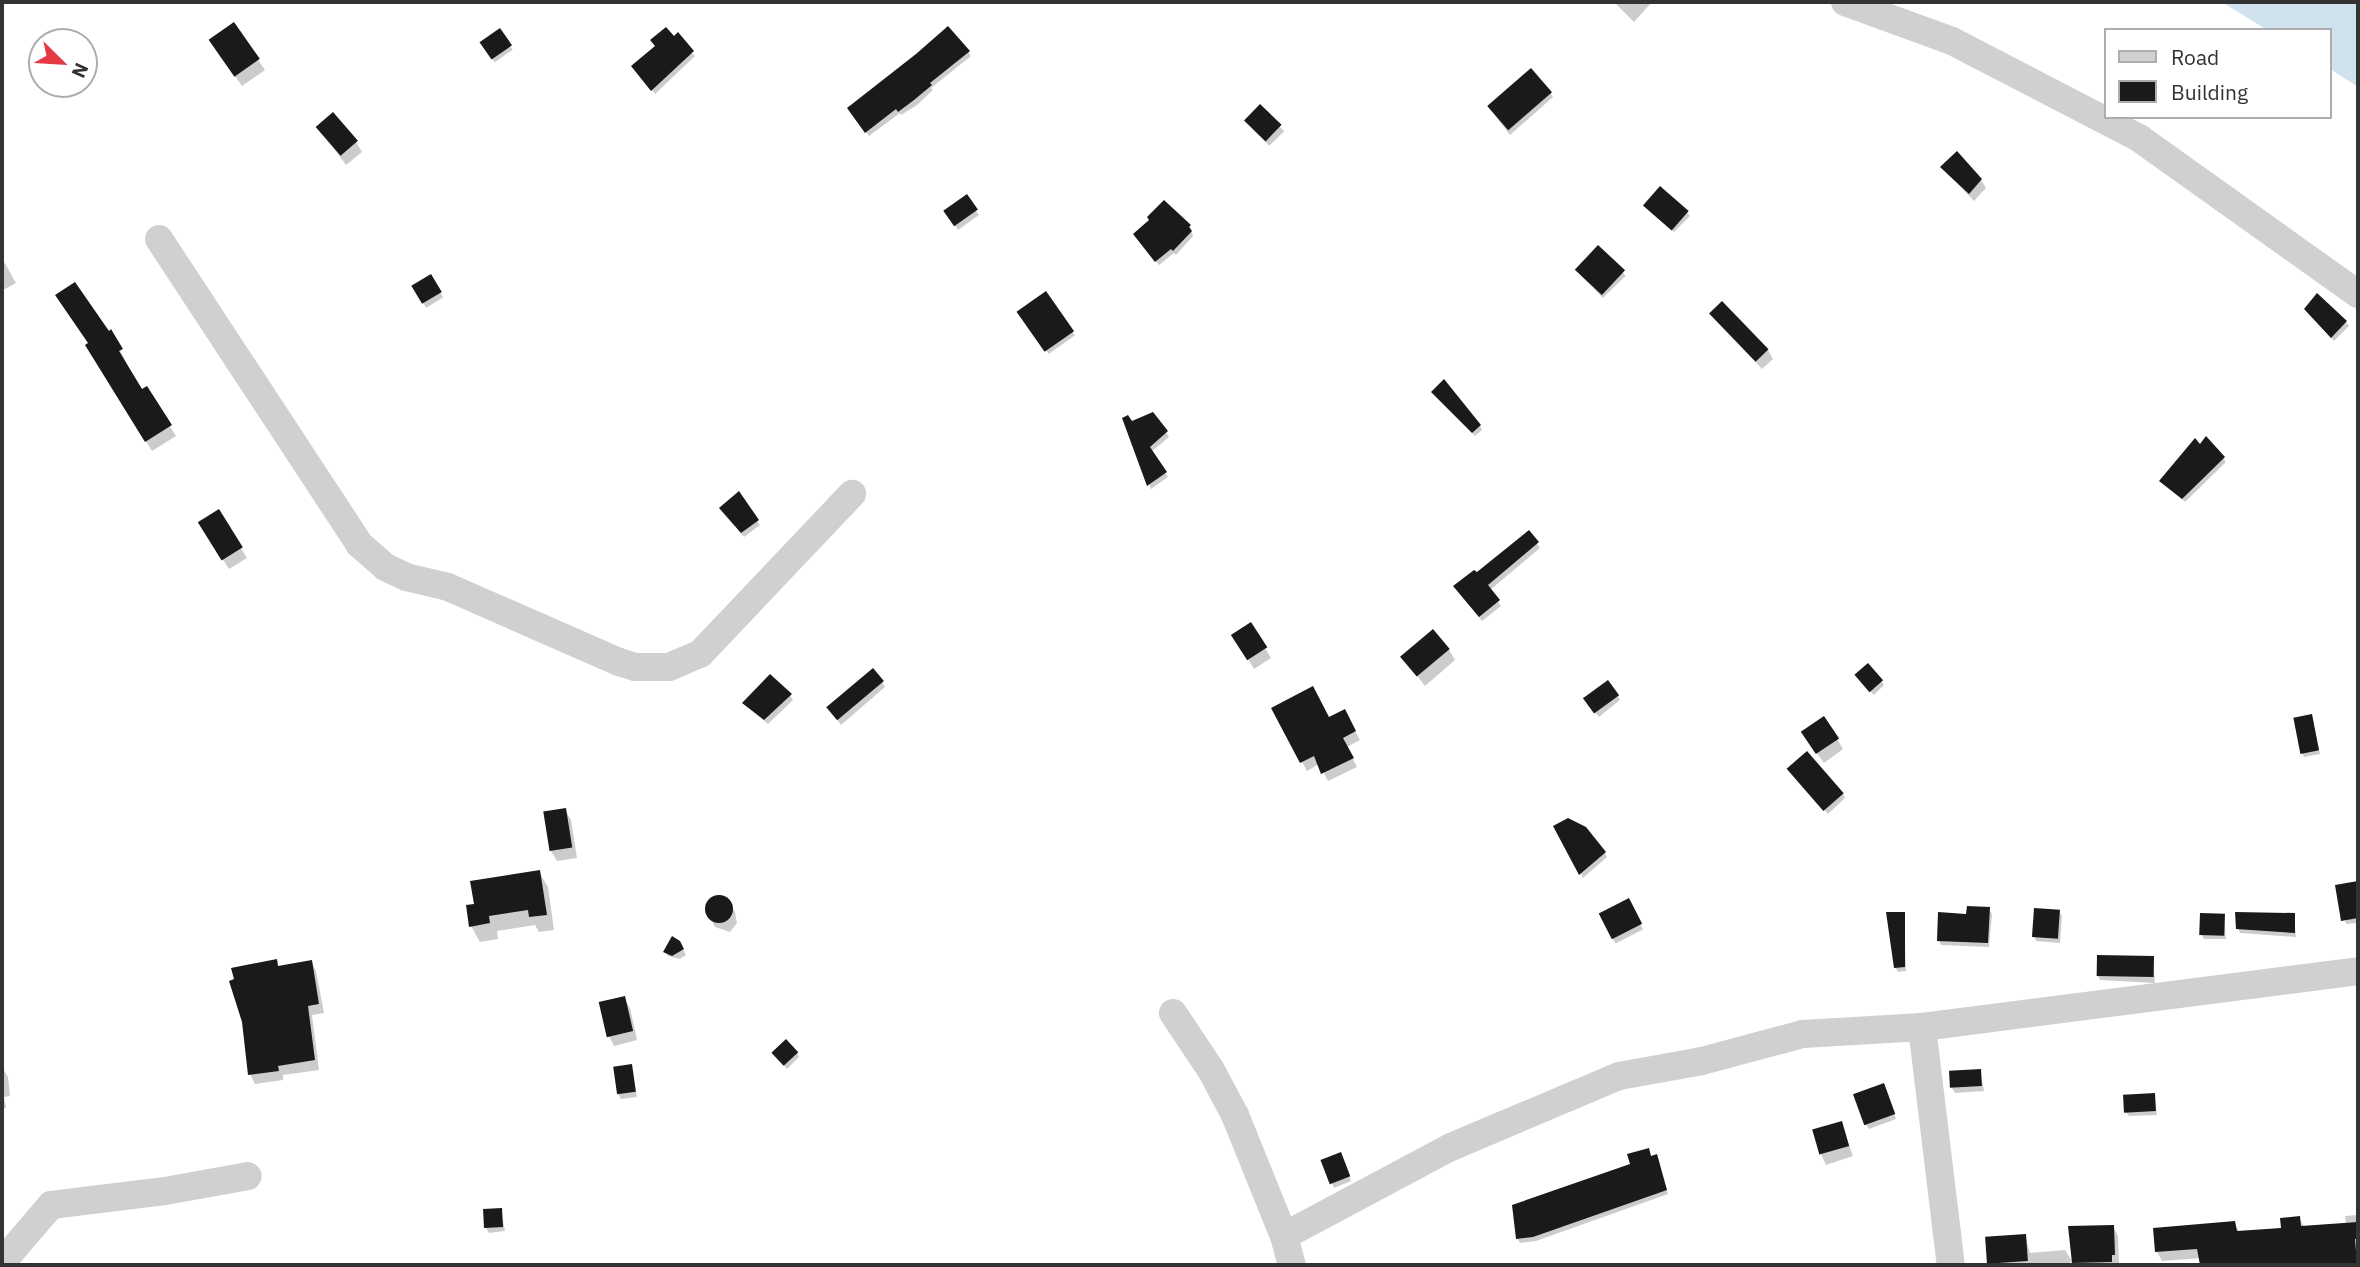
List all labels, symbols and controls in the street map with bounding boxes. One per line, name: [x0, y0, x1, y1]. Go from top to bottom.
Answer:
north arrow: [28, 28, 98, 98]
legend: [2104, 28, 2332, 119]
text: Road: [2171, 43, 2219, 71]
text: N: [67, 60, 94, 82]
text: Building: [2171, 78, 2248, 106]

